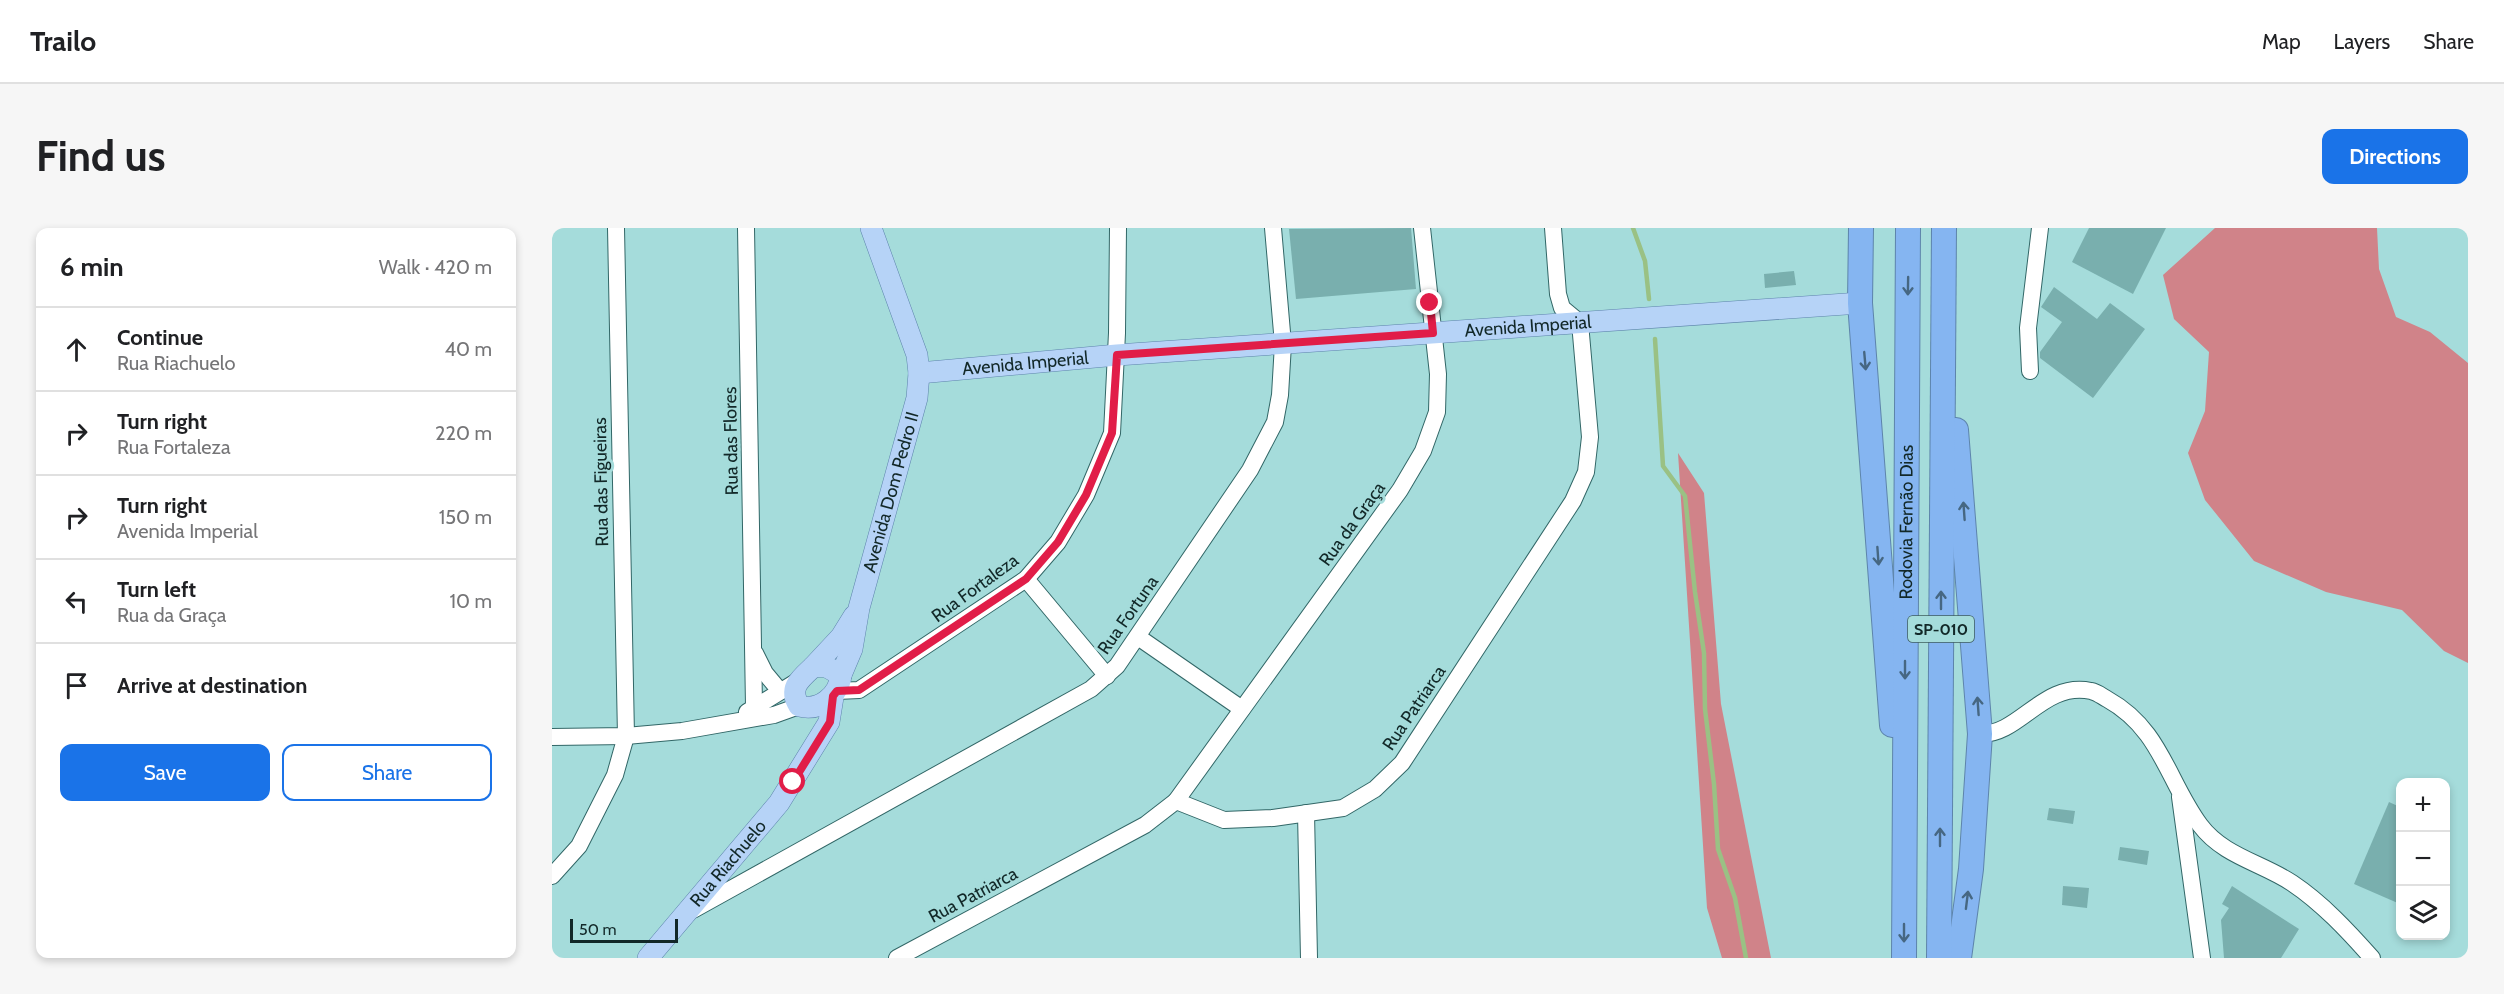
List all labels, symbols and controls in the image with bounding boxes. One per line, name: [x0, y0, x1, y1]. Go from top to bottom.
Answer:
text: Trailo: [30, 24, 96, 58]
text: Map: [2262, 29, 2301, 54]
text: Layers: [2334, 29, 2390, 54]
text: Share: [2423, 29, 2474, 54]
button: Directions: [2322, 129, 2468, 184]
text: Find us: [36, 130, 165, 182]
text: 6 min: [60, 251, 124, 283]
text: Walk · 420 m: [379, 255, 492, 279]
one-way arrow: [1902, 276, 1914, 296]
route end: [1416, 289, 1442, 315]
street label: Avenida Imperial: [1464, 311, 1593, 342]
text: Continue: [117, 324, 203, 351]
icon: ahead: [60, 333, 93, 366]
text: 40 m: [444, 337, 492, 361]
street label: Avenida Imperial: [961, 347, 1090, 380]
text: Rua Riachuelo: [117, 351, 235, 375]
one-way arrow: [1859, 351, 1870, 371]
street label: Rua das Flores: [719, 387, 743, 495]
text: Turn right: [117, 408, 207, 435]
street label: Avenida Dom Pedro II: [858, 409, 924, 575]
icon: right: [60, 417, 93, 450]
street label: Rua das Figueiras: [589, 417, 613, 547]
text: 220 m: [435, 421, 492, 445]
text: Rua Fortaleza: [117, 435, 231, 459]
street label: Rodovia Fernão Dias: [1895, 445, 1918, 599]
street label: Rua da Graça: [1314, 477, 1390, 570]
text: Turn right: [117, 492, 207, 519]
icon: right: [60, 501, 93, 534]
one-way arrow: [1958, 502, 1969, 522]
text: 150 m: [439, 505, 492, 529]
text: Avenida Imperial: [117, 519, 258, 543]
one-way arrow: [1873, 545, 1884, 565]
street label: Rua Fortaleza: [927, 549, 1023, 627]
street label: Rua Fortuna: [1093, 571, 1163, 659]
text: Turn left: [117, 576, 196, 603]
icon: left: [60, 585, 93, 618]
text: 10 m: [449, 589, 492, 613]
one-way arrow: [1935, 590, 1947, 610]
text: Rua da Graça: [117, 603, 226, 627]
road number: SP-010: [1908, 616, 1974, 642]
one-way arrow: [1899, 660, 1911, 680]
street label: Rua Patriarca: [1378, 661, 1451, 755]
icon: arrive: [60, 669, 93, 702]
text: Arrive at destination: [117, 672, 307, 699]
one-way arrow: [1972, 696, 1983, 716]
button: Save: [60, 744, 270, 801]
button: Share: [282, 744, 492, 801]
route start: [779, 768, 805, 794]
map controls: [2396, 778, 2450, 940]
button: +: [2396, 778, 2450, 832]
street label: Rua Riachuelo: [685, 815, 771, 911]
one-way arrow: [1934, 827, 1946, 847]
button: −: [2396, 832, 2450, 886]
street label: Rua Patriarca: [925, 862, 1022, 928]
button: layers: [2396, 886, 2450, 940]
one-way arrow: [1962, 891, 1973, 911]
scale bar: [570, 916, 678, 944]
text: 50 m: [579, 920, 616, 939]
one-way arrow: [1898, 923, 1910, 943]

